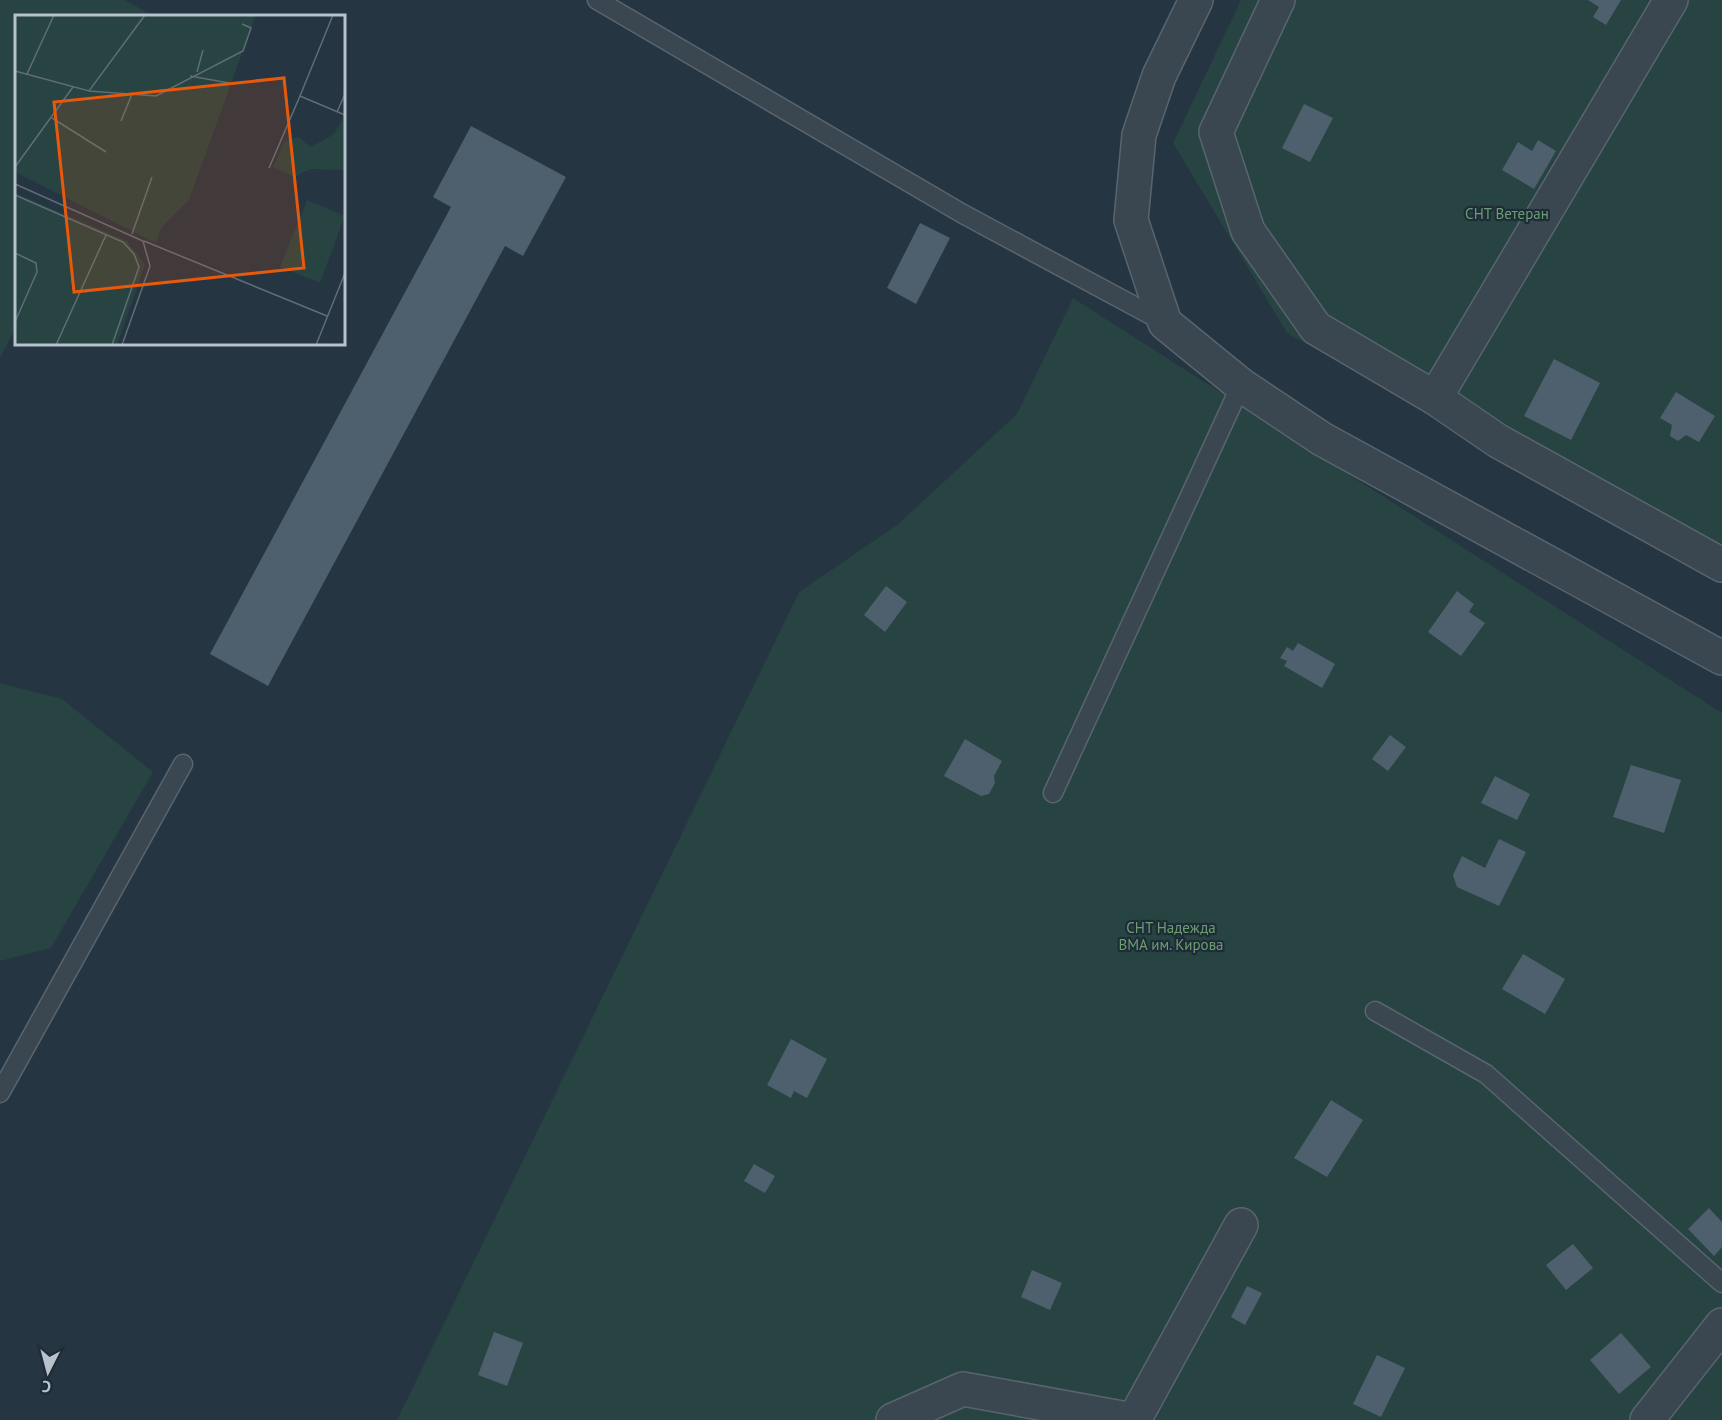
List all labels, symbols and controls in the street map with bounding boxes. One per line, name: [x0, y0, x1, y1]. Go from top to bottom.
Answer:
inset map: [15, 15, 345, 345]
park label: СНТ Ветеран: [1465, 204, 1549, 223]
park label: СНТ Надежда ВМА им. Кирова: [1118, 918, 1224, 954]
north arrow: [18, 1342, 78, 1402]
text: С: [41, 1376, 52, 1397]

